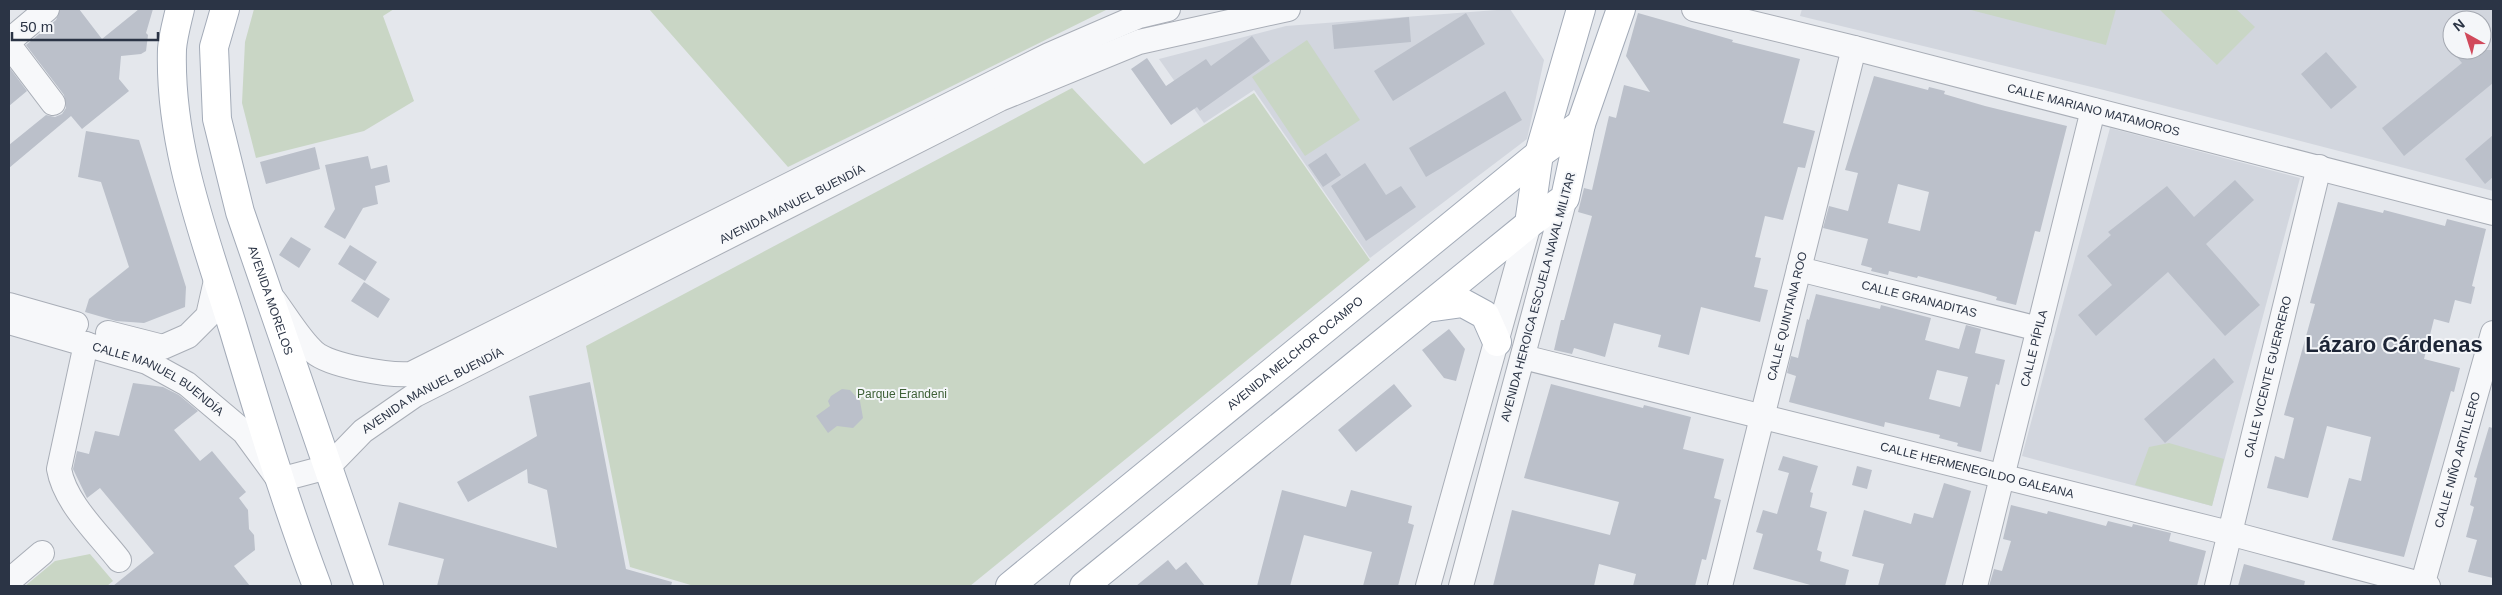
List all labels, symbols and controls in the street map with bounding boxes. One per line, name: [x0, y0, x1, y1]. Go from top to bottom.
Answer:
scale bar: [12, 10, 159, 42]
north arrow: [2442, 10, 2492, 60]
text: N: [2450, 15, 2468, 34]
text: 50 m: [20, 18, 53, 35]
street label: CALLE MARIANO MATAMOROS: [2006, 81, 2181, 139]
street label: AVENIDA MANUEL BUENDÍA: [717, 162, 867, 247]
street label: AVENIDA HEROICA ESCUELA NAVAL MILITAR: [1498, 171, 1578, 423]
street label: AVENIDA MORELOS: [245, 244, 296, 357]
street label: CALLE QUINTANA ROO: [1764, 250, 1810, 382]
street label: CALLE GRANADITAS: [1860, 278, 1979, 320]
street label: AVENIDA MELCHOR OCAMPO: [1224, 294, 1366, 413]
street label: CALLE VICENTE GUERRERO: [2241, 295, 2294, 460]
street label: CALLE PÍPILA: [2018, 308, 2050, 388]
district label: Lázaro Cárdenas: [2305, 332, 2483, 357]
street label: CALLE MANUEL BUENDÍA: [91, 340, 226, 419]
street label: AVENIDA MANUEL BUENDÍA: [359, 344, 506, 437]
park label: Parque Erandeni: [857, 387, 947, 401]
street label: CALLE NIÑO ARTILLERO: [2432, 390, 2483, 529]
street label: CALLE HERMENEGILDO GALEANA: [1879, 439, 2075, 501]

